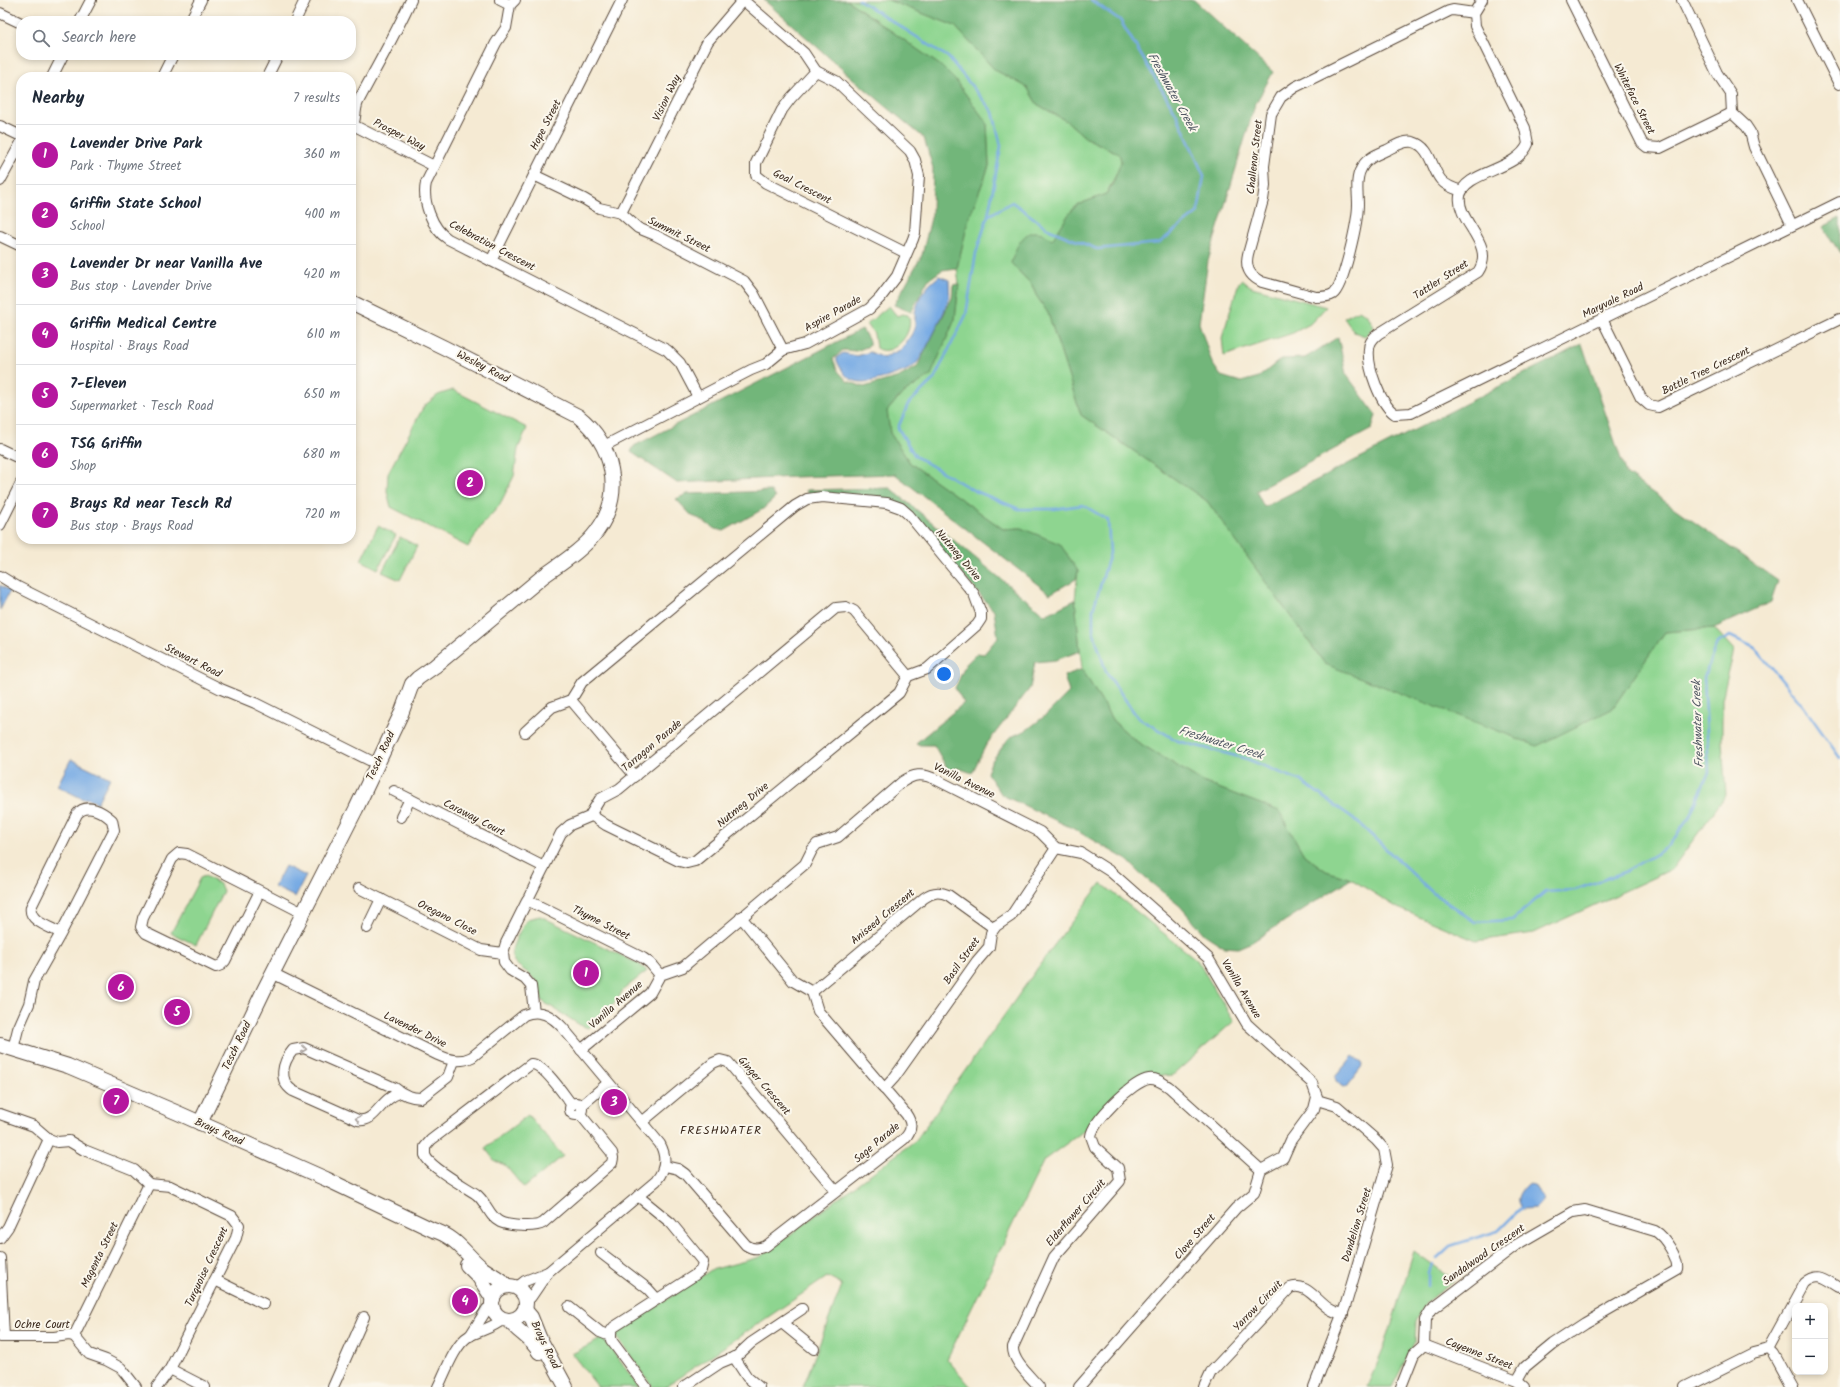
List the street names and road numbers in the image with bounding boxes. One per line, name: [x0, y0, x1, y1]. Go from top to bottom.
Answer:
street label: Whiteface Street: [1608, 60, 1660, 138]
street label: Vision Way: [648, 71, 686, 124]
street label: Hope Street: [526, 96, 567, 154]
street label: Prosper Way: [370, 114, 429, 156]
street label: Challenor Street: [1242, 118, 1268, 195]
street label: Goal Crescent: [769, 164, 835, 210]
street label: Summit Street: [645, 212, 714, 258]
street label: Celebration Crescent: [446, 216, 539, 277]
street label: Tattler Street: [1410, 255, 1473, 305]
street label: Maryvale Road: [1579, 278, 1647, 324]
street label: Aspire Parade: [801, 291, 865, 337]
street label: Bottle Tree Crescent: [1659, 341, 1754, 400]
street label: Wesley Road: [453, 346, 513, 388]
street label: Nutmeg Drive: [931, 525, 985, 585]
street label: Stewart Road: [161, 639, 225, 683]
street label: Tarragon Parade: [618, 715, 686, 777]
street label: Tesch Road: [362, 728, 401, 784]
street label: Vanilla Avenue: [930, 758, 998, 804]
street label: Nutmeg Drive: [713, 778, 773, 832]
street label: Caraway Court: [440, 795, 509, 842]
street label: Aniseed Crescent: [847, 884, 920, 949]
street label: Oregano Close: [414, 895, 480, 941]
street label: Thyme Street: [569, 901, 634, 946]
street label: Basil Street: [939, 933, 985, 988]
street label: Vanilla Avenue: [1216, 956, 1266, 1022]
street label: Vanilla Avenue: [585, 976, 647, 1034]
street label: Lavender Drive: [380, 1007, 450, 1053]
street label: Tesch Road: [217, 1018, 257, 1074]
street label: Ginger Crescent: [733, 1052, 795, 1120]
street label: Brays Road: [192, 1113, 247, 1151]
street label: Sage Parade: [850, 1118, 904, 1168]
street label: Elderflower Circuit: [1041, 1175, 1111, 1251]
street label: Dandelion Street: [1337, 1185, 1377, 1264]
street label: Clove Street: [1170, 1209, 1221, 1264]
street label: Magenta Street: [76, 1218, 124, 1291]
street label: Sandalwood Crescent: [1439, 1219, 1530, 1290]
street label: Turquoise Crescent: [180, 1223, 234, 1310]
street label: Yarrow Circuit: [1229, 1276, 1288, 1336]
street label: Ochre Court: [14, 1316, 70, 1334]
street label: Brays Road: [525, 1318, 565, 1373]
street label: Cayenne Street: [1443, 1333, 1516, 1375]

